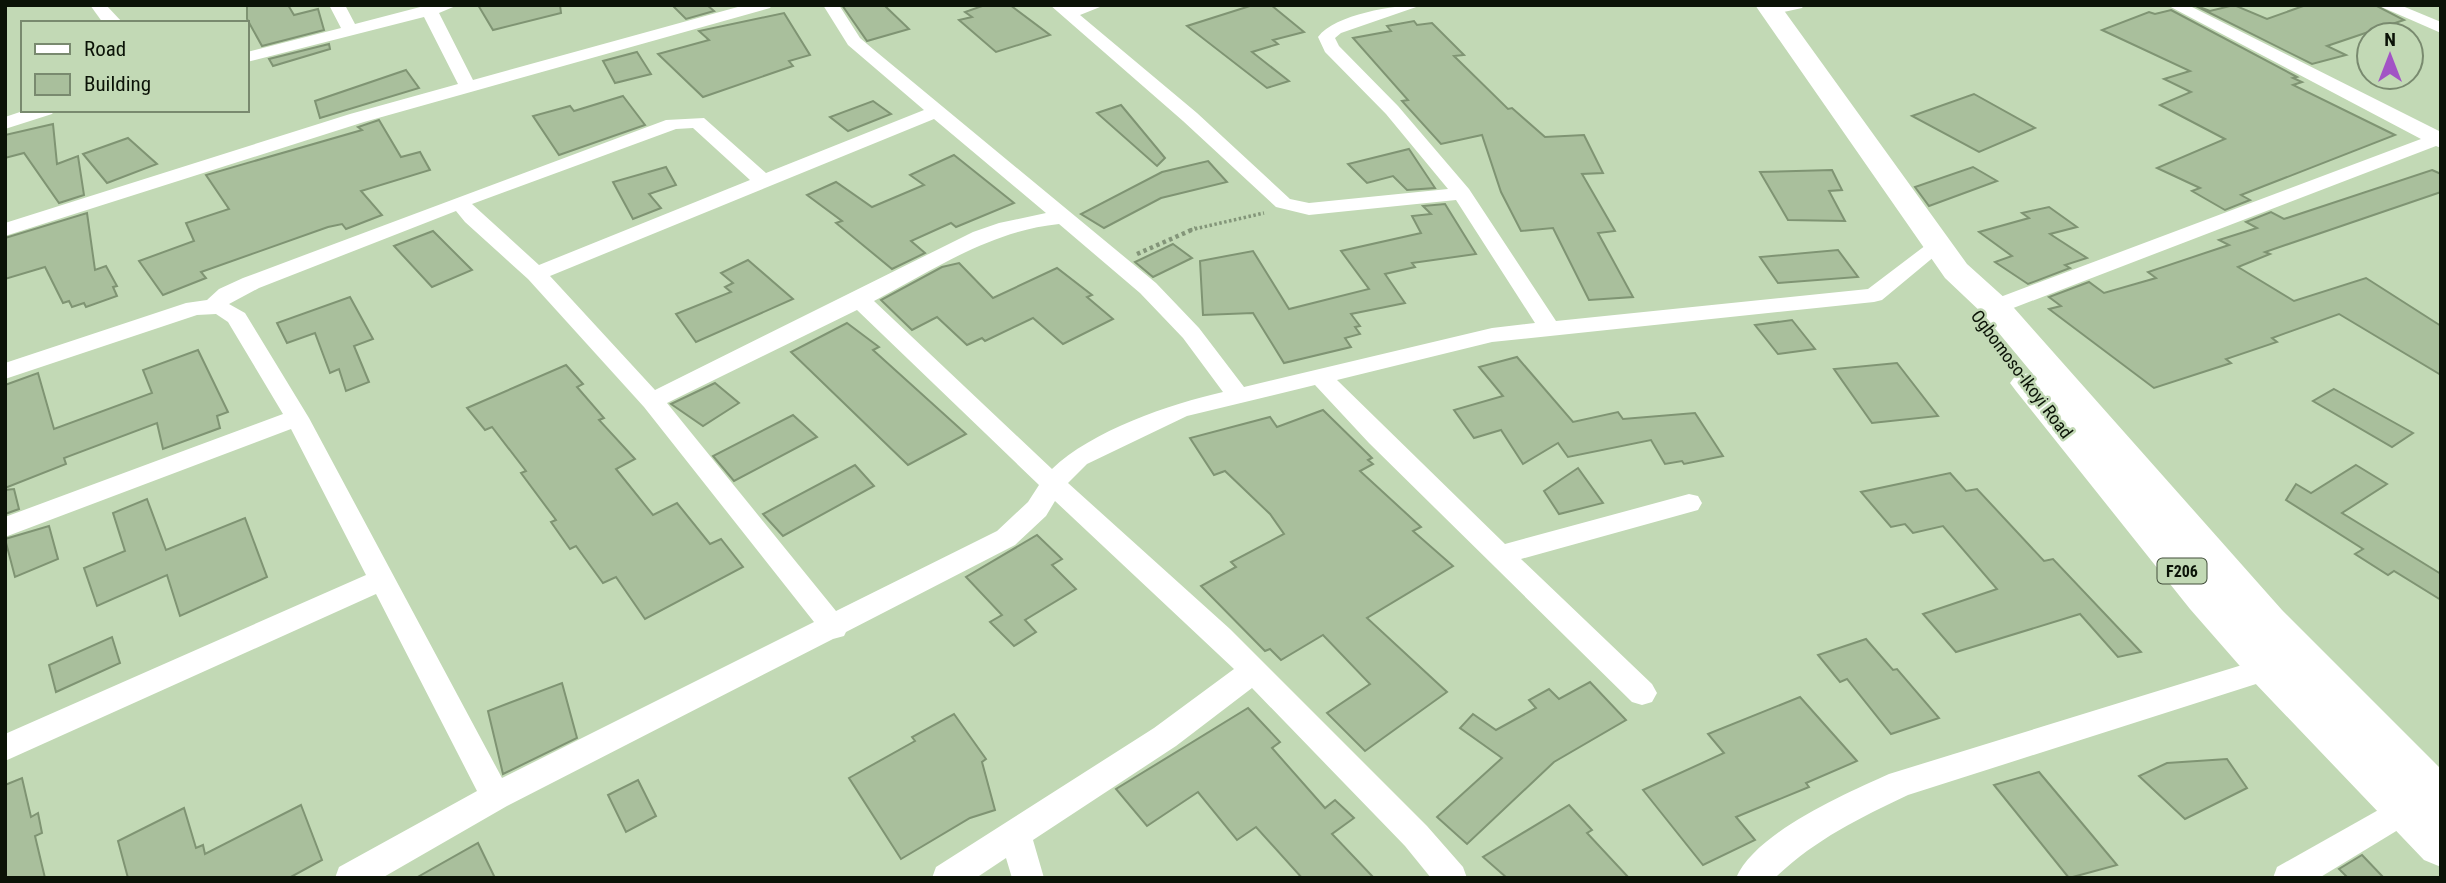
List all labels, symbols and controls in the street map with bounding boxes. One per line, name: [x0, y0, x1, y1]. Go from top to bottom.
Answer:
legend: [21, 21, 248, 112]
north arrow: [2355, 21, 2425, 91]
text: N: [2384, 28, 2396, 51]
text: Road: [84, 37, 126, 61]
text: Building: [84, 72, 151, 96]
street label: Ogbomoso-Ikoyi Road: [1967, 306, 2077, 442]
road number: F206: [2158, 558, 2206, 584]

